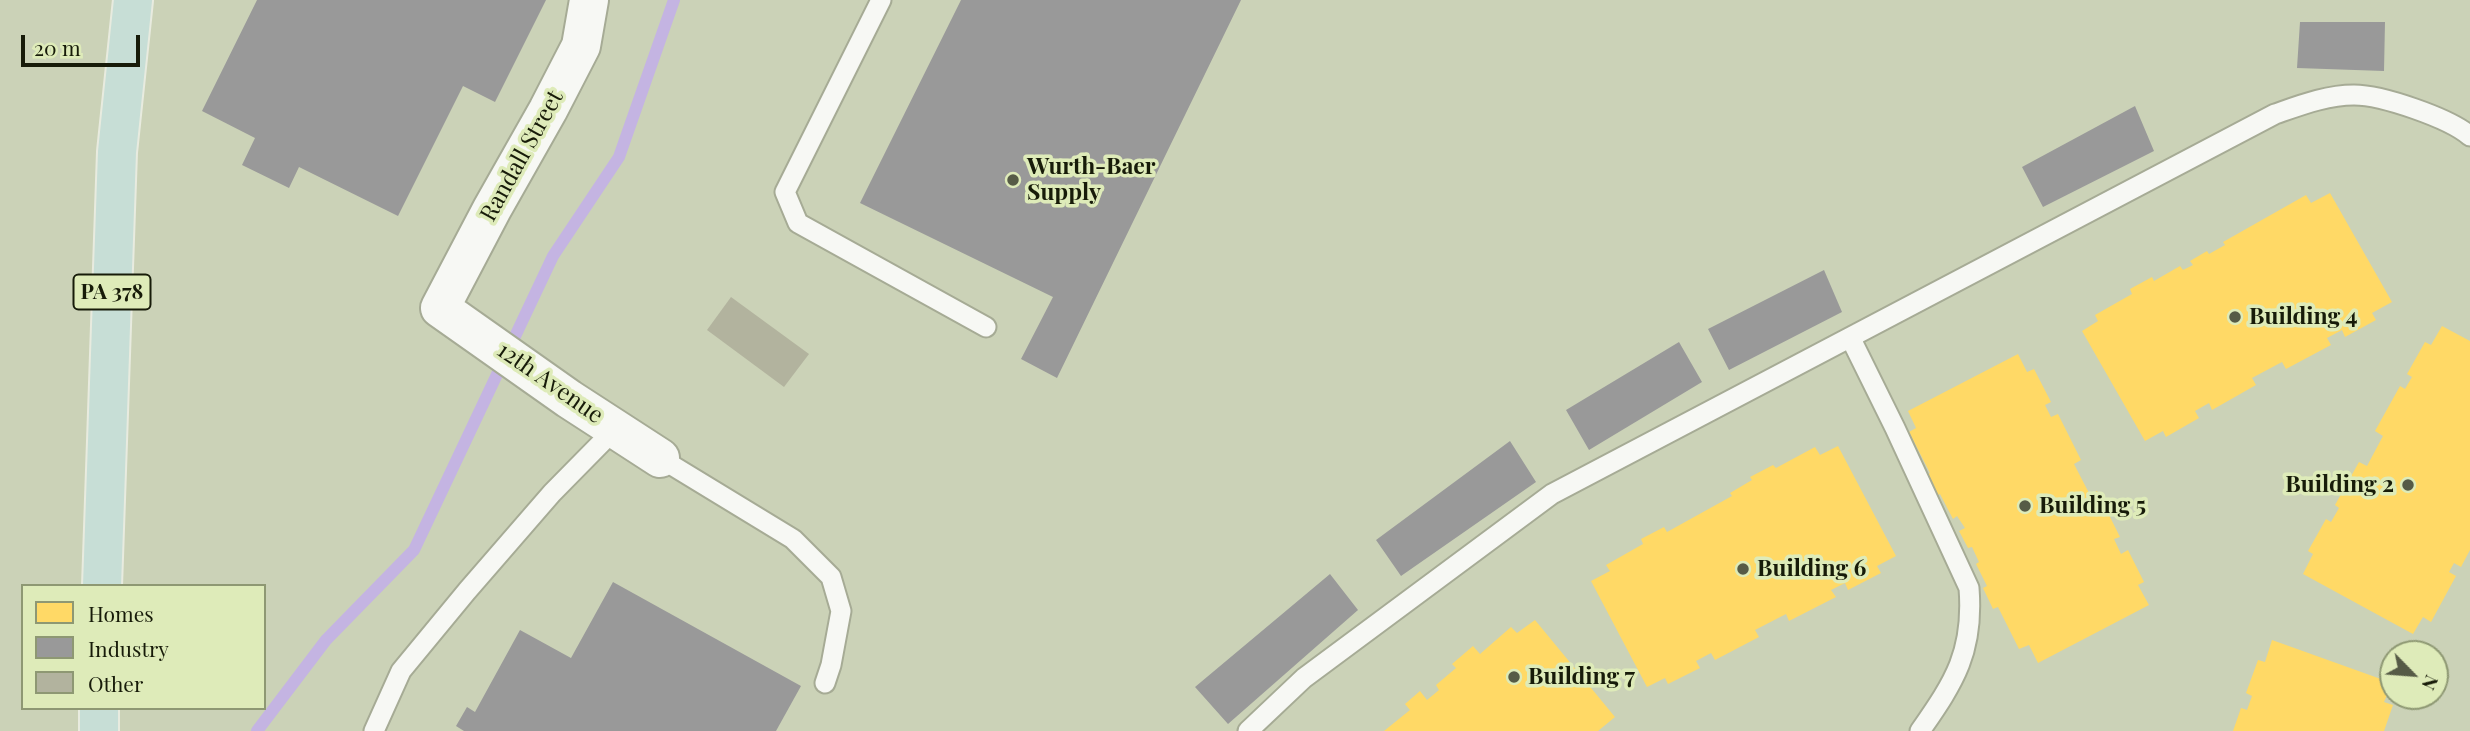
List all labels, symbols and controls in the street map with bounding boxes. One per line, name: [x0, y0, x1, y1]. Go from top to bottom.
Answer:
scale bar: [24, 21, 144, 65]
text: 20 m: [34, 33, 81, 61]
street label: Randall Street: [475, 86, 569, 226]
place label: Wurth-Baer Supply: [1027, 153, 1156, 207]
marker: Wurth-Baer Supply: [1005, 172, 1021, 188]
road number: PA 378: [74, 274, 150, 310]
place label: Building 4: [2249, 303, 2358, 331]
marker: Building 4: [2227, 309, 2243, 325]
street label: 12th Avenue: [492, 336, 608, 430]
place label: Building 2: [2285, 471, 2394, 499]
marker: Building 2: [2400, 477, 2416, 493]
place label: Building 5: [2039, 492, 2146, 520]
marker: Building 5: [2017, 498, 2033, 514]
place label: Building 6: [1757, 555, 1867, 583]
marker: Building 6: [1735, 561, 1751, 577]
legend: [21, 584, 266, 710]
text: Homes: [88, 599, 154, 627]
text: Industry: [88, 634, 169, 662]
north arrow: [2379, 640, 2449, 710]
place label: Building 7: [1528, 663, 1635, 691]
text: Other: [88, 669, 143, 697]
marker: Building 7: [1506, 669, 1522, 685]
text: N: [2417, 671, 2446, 695]

